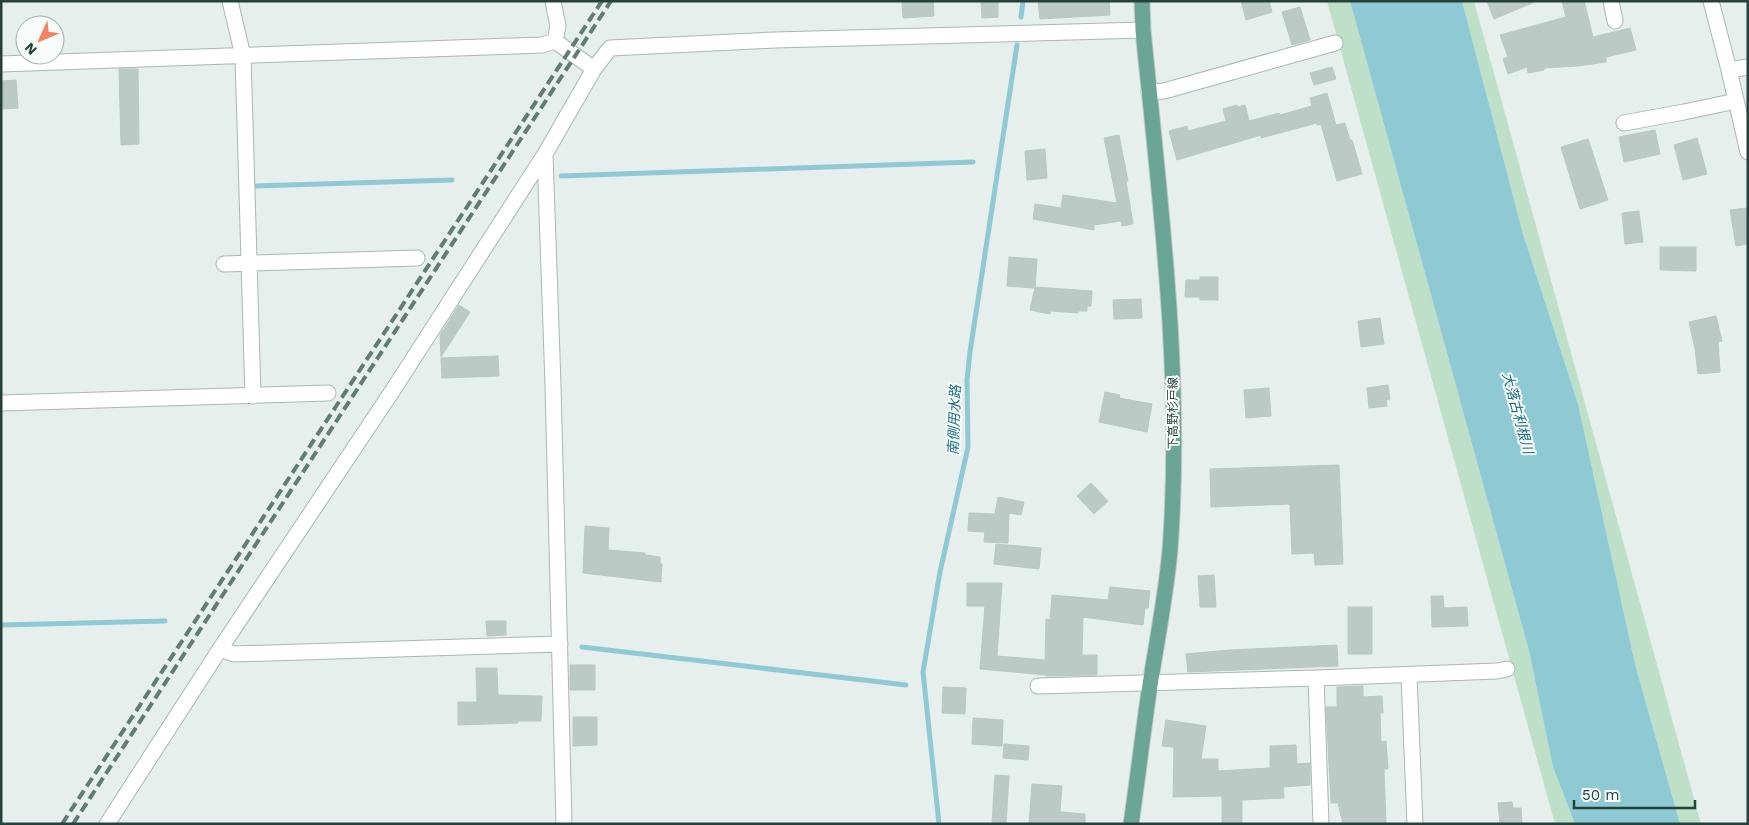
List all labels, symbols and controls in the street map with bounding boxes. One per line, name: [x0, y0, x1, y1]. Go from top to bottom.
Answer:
north arrow: [15, 15, 65, 65]
text: N: [21, 40, 40, 58]
water label: 大落古利根川: [1499, 370, 1537, 458]
street label: 下高野杉戸線: [1166, 377, 1180, 449]
water label: 南側用水路: [945, 384, 963, 455]
scale bar: [1574, 778, 1695, 810]
text: 50 m: [1582, 786, 1619, 804]

